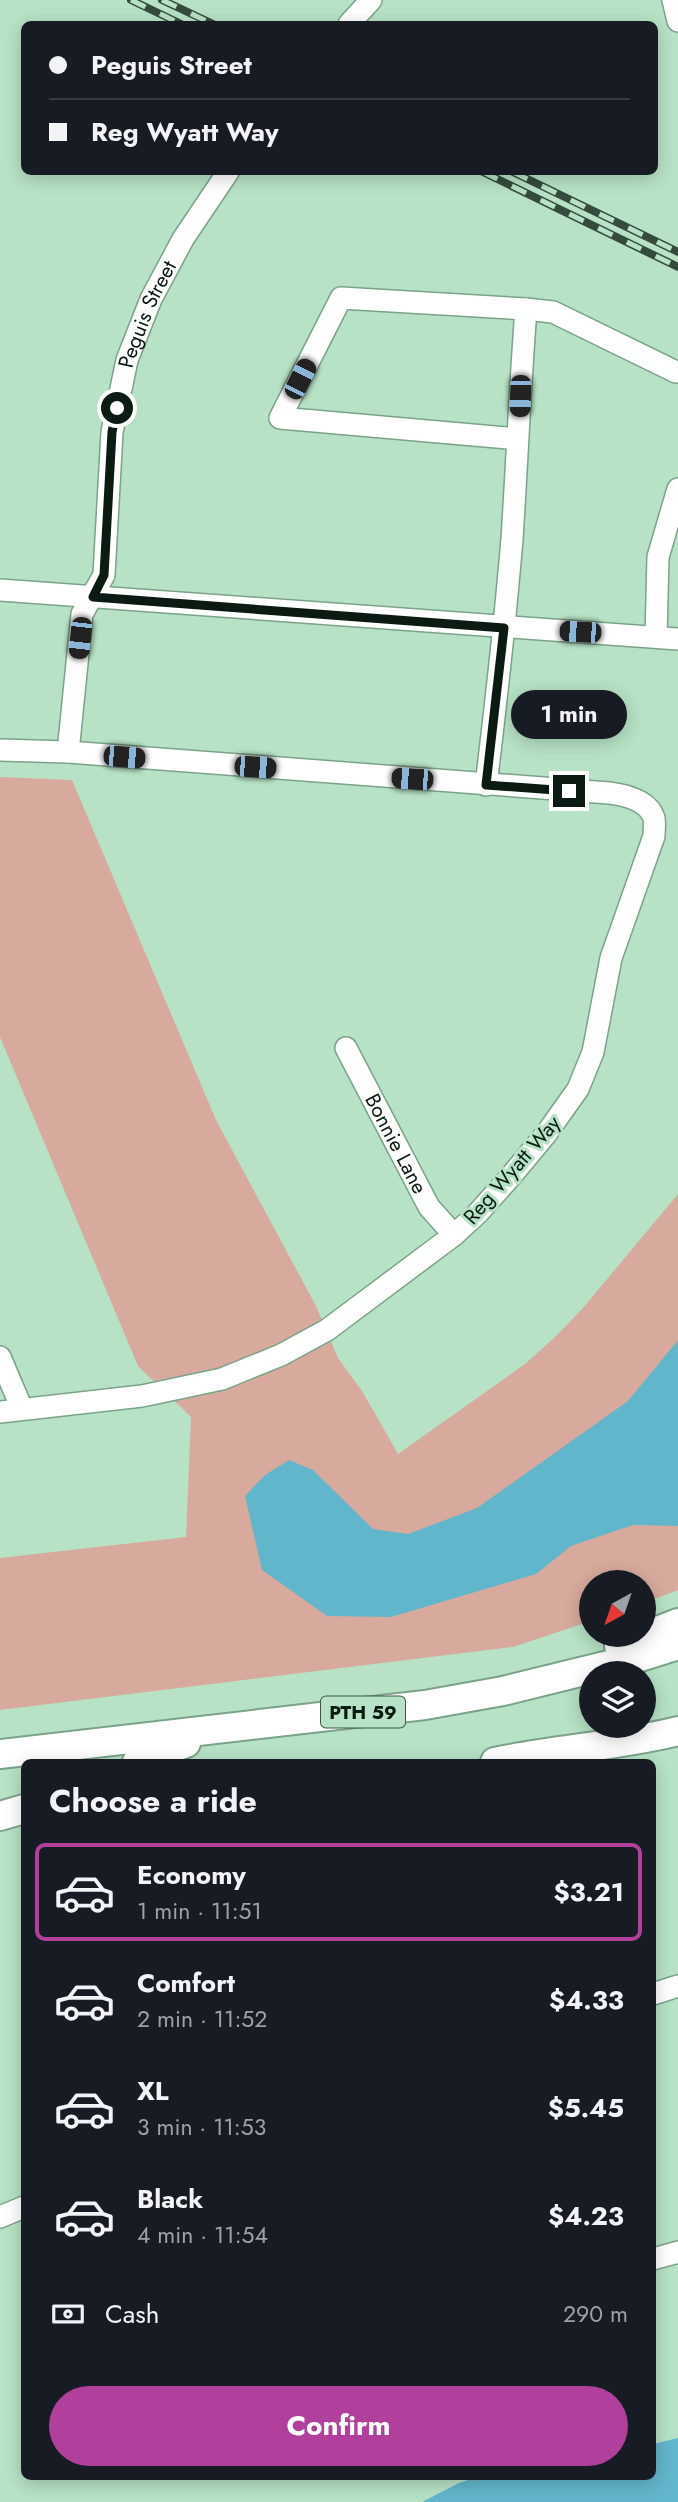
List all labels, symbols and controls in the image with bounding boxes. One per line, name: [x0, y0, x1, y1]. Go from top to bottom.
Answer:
text: Peguis Street: [91, 46, 252, 84]
text: Reg Wyatt Way: [91, 113, 279, 151]
street label: Peguis Street: [111, 255, 184, 371]
car: [282, 356, 319, 402]
car: [509, 375, 532, 417]
route start: [101, 392, 133, 424]
car: [68, 616, 93, 660]
car: [559, 620, 602, 644]
callout: 1 min: [511, 690, 627, 738]
text: 1 min: [540, 697, 598, 731]
car: [103, 745, 146, 769]
car: [234, 755, 277, 779]
car: [391, 767, 434, 791]
route end: [553, 775, 585, 807]
street label: Bonnie Lane: [357, 1088, 435, 1199]
street label: Reg Wyatt Way: [456, 1109, 568, 1231]
north arrow: [579, 1570, 656, 1647]
map controls: [579, 1570, 656, 1738]
button: layers: [579, 1661, 656, 1738]
road number: PTH 59: [321, 1696, 405, 1728]
text: Choose a ride: [49, 1778, 257, 1824]
text: Economy: [137, 1856, 246, 1894]
icon: car: [53, 1861, 116, 1924]
text: $3.21: [553, 1873, 624, 1911]
text: 1 min · 11:51: [137, 1894, 262, 1928]
text: Comfort: [137, 1964, 235, 2002]
icon: car: [53, 1969, 116, 2032]
text: $4.33: [549, 1981, 624, 2019]
text: 2 min · 11:52: [137, 2002, 267, 2036]
text: XL: [137, 2072, 169, 2110]
icon: car: [53, 2077, 116, 2140]
text: $5.45: [548, 2089, 624, 2127]
text: 3 min · 11:53: [137, 2110, 266, 2144]
text: Black: [137, 2180, 203, 2218]
icon: car: [53, 2185, 116, 2248]
text: $4.23: [548, 2197, 624, 2235]
text: 4 min · 11:54: [137, 2218, 268, 2252]
icon: cash: [49, 2295, 87, 2333]
text: Cash: [105, 2295, 159, 2333]
text: 290 m: [563, 2297, 628, 2331]
button: Confirm: [49, 2386, 628, 2466]

